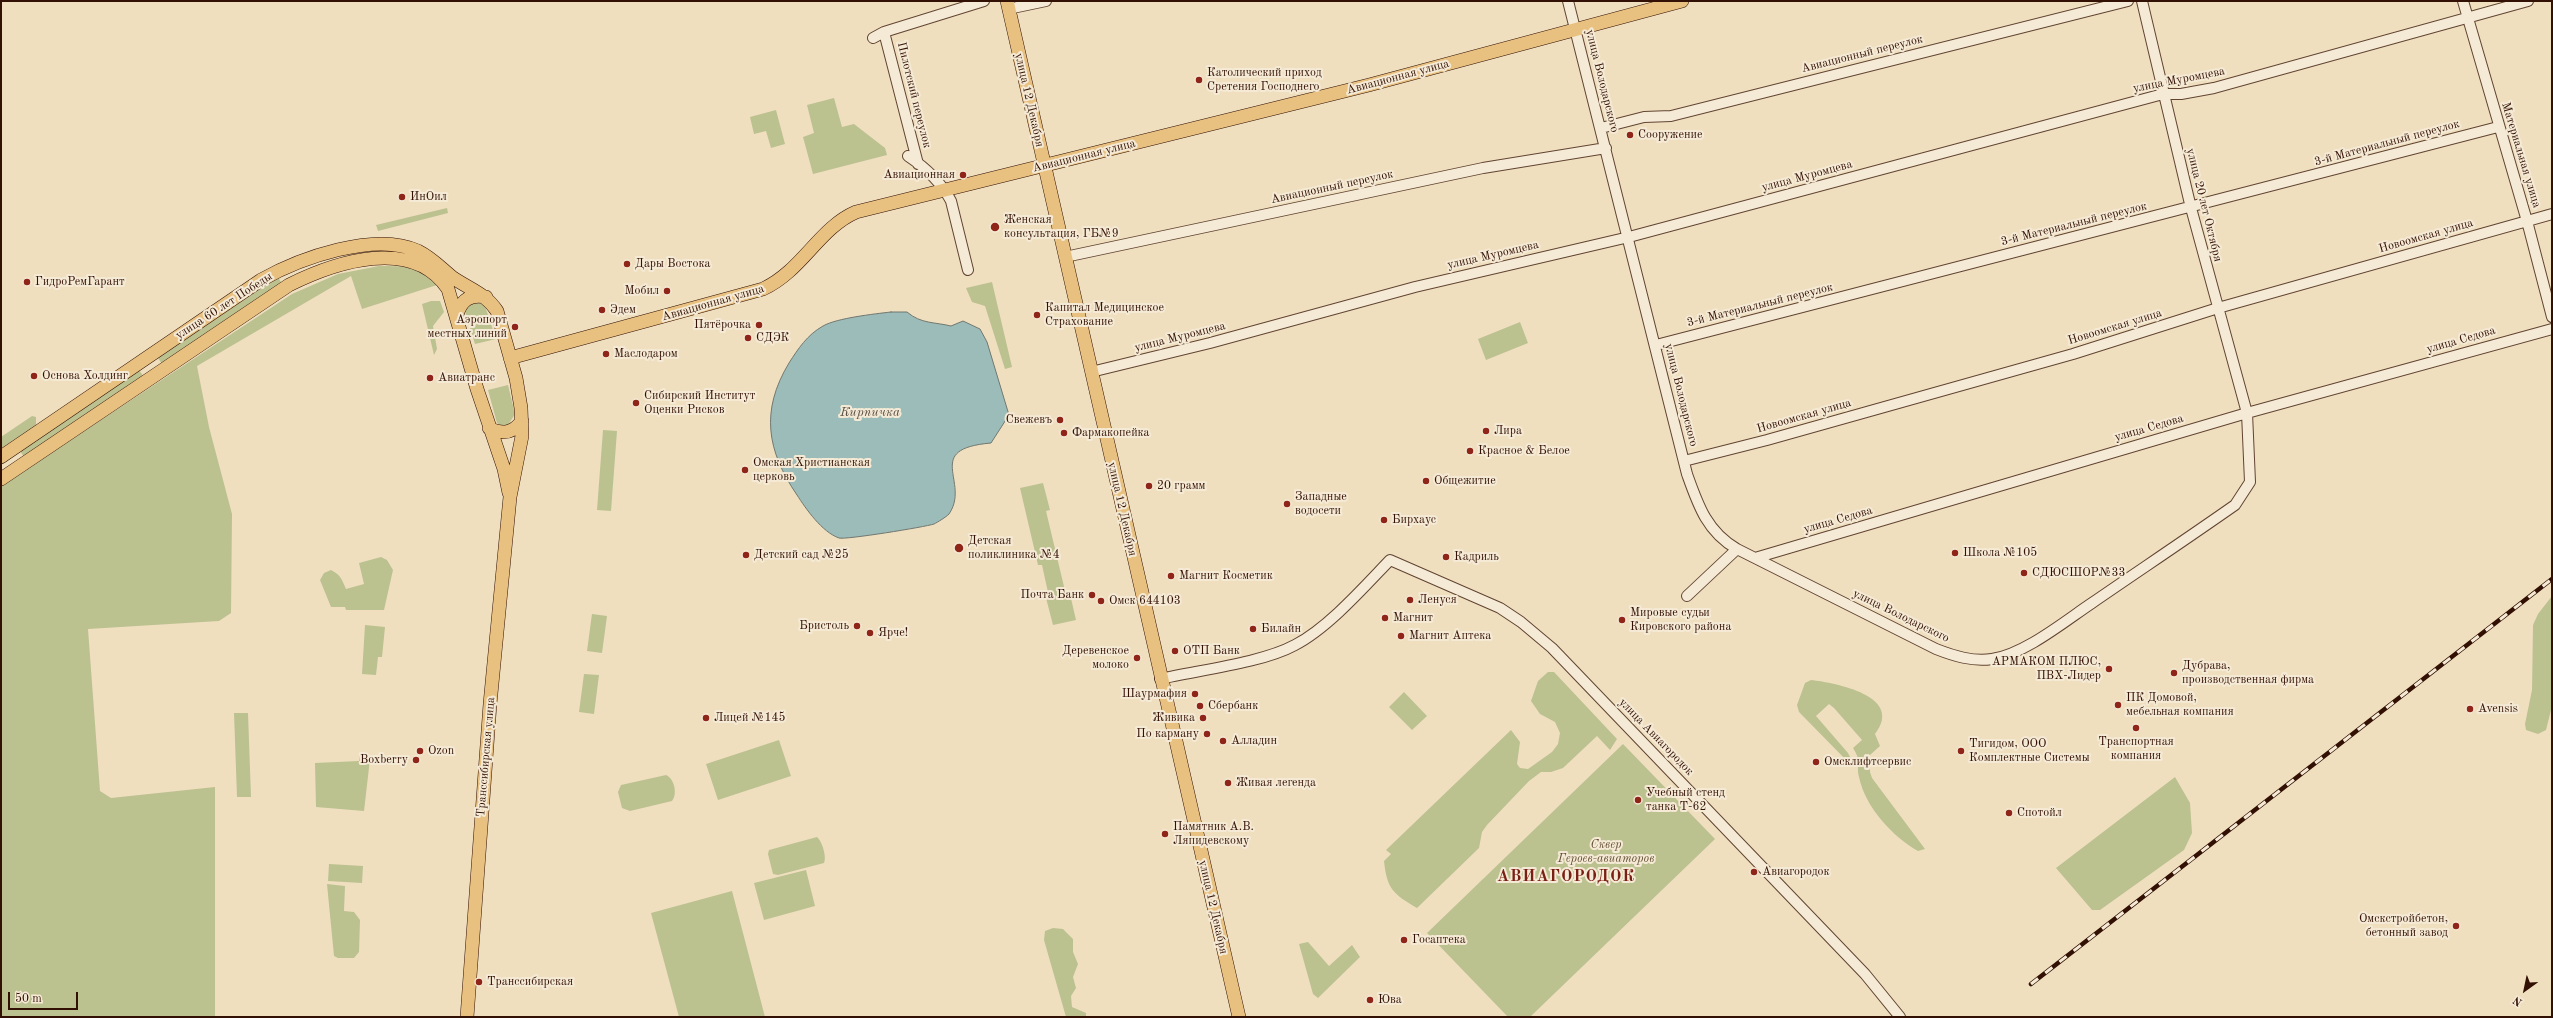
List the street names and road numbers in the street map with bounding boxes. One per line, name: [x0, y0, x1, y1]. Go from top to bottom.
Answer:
street label: улица Володарского: [1582, 28, 1622, 134]
street label: Авиационный переулок: [1800, 32, 1924, 76]
street label: Пилотский переулок: [894, 41, 934, 149]
street label: улица 12 Декабря: [1011, 52, 1047, 148]
street label: Авиационная улица: [1345, 56, 1451, 98]
street label: улица Муромцева: [2132, 64, 2226, 96]
street label: Материальная улица: [2498, 100, 2544, 210]
street label: 3-й Материальный переулок: [2313, 117, 2461, 169]
street label: Авиационная улица: [1031, 136, 1137, 176]
street label: улица 20 лет Октября: [2183, 147, 2225, 263]
street label: улица Муромцева: [1760, 157, 1854, 195]
street label: Авиационный переулок: [1270, 167, 1394, 207]
street label: 3-й Материальный переулок: [2000, 199, 2148, 249]
street label: Новоомская улица: [2377, 216, 2475, 256]
street label: улица Муромцева: [1446, 237, 1540, 273]
street label: улица 60 лет Победы: [173, 269, 275, 343]
street label: 3-й Материальный переулок: [1686, 280, 1834, 330]
street label: Авиационная улица: [660, 282, 766, 324]
street label: Новоомская улица: [2066, 306, 2164, 348]
street label: улица Муромцева: [1133, 319, 1227, 355]
street label: улица Седова: [2425, 323, 2497, 357]
street label: улица Володарского: [1661, 342, 1701, 448]
street label: Новоомская улица: [1755, 396, 1853, 436]
street label: улица Седова: [2113, 411, 2185, 445]
street label: улица 12 Декабря: [1104, 461, 1140, 557]
street label: улица Седова: [1802, 503, 1874, 537]
street label: улица Володарского: [1850, 586, 1952, 646]
street label: улица Авиагородок: [1616, 695, 1696, 779]
street label: Транссибирская улица: [474, 696, 498, 818]
street label: улица 12 Декабря: [1195, 859, 1231, 955]

